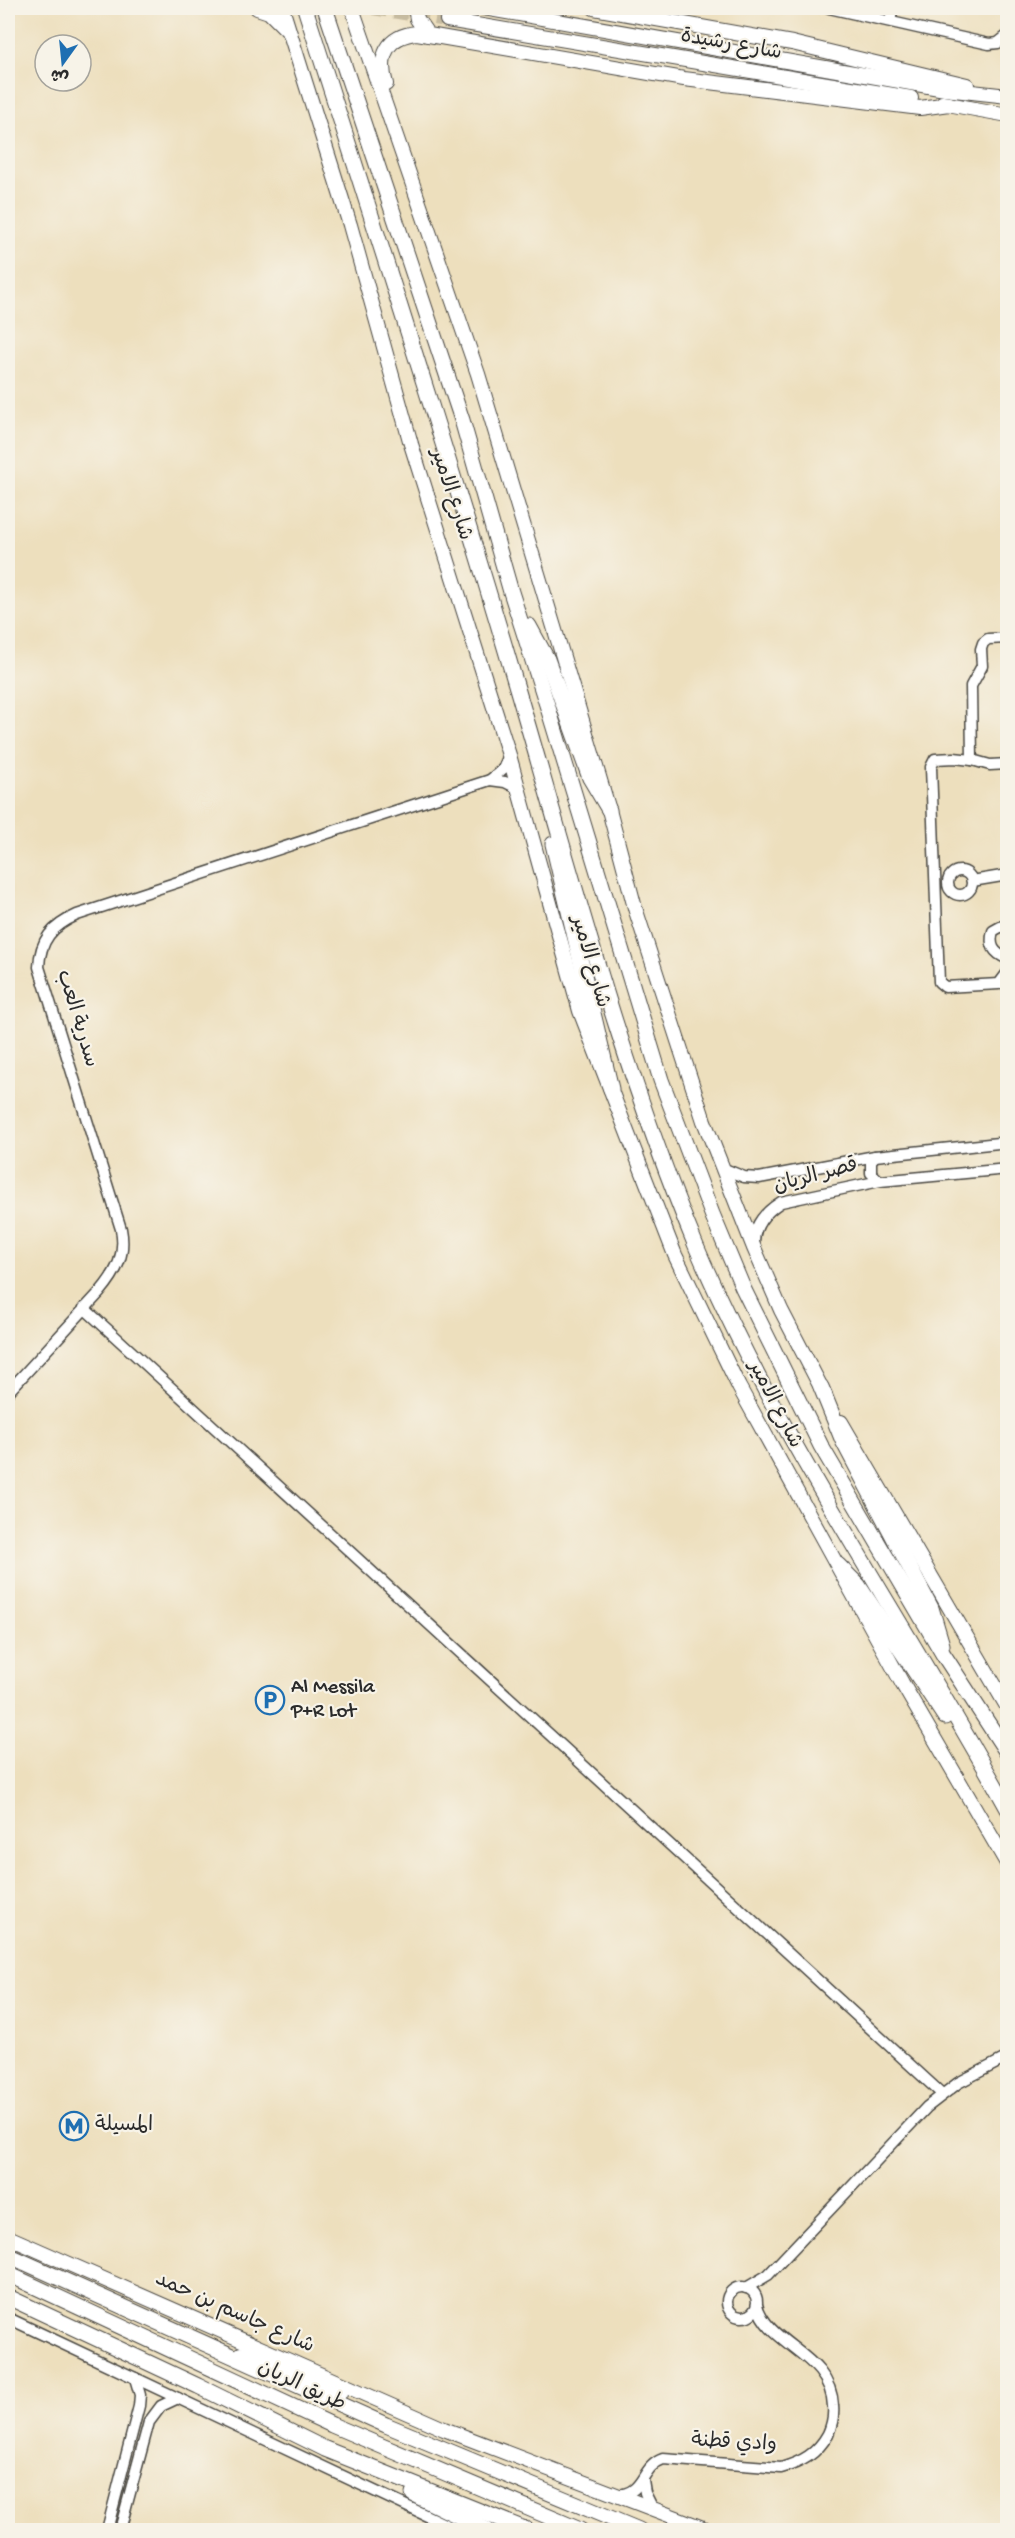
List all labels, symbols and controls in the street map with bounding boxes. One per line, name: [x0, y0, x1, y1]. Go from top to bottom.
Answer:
street label: شارع رشيدة: [678, 25, 784, 67]
north arrow: [33, 33, 93, 93]
text: ش: [49, 63, 71, 86]
street label: شارع الامير: [423, 444, 477, 544]
street label: شارع الامير: [563, 911, 614, 1011]
street label: سدرية العب: [49, 967, 103, 1071]
street label: قصر الريان: [771, 1154, 861, 1200]
street label: شارع الامير: [740, 1355, 807, 1453]
place label: Al Messila P+R Lot: [290, 1676, 376, 1725]
parking icon: Al Messila P+R Lot: [254, 1684, 286, 1716]
metro station icon: المسيلة: [58, 2110, 90, 2142]
place label: المسيلة: [95, 2114, 153, 2139]
street label: شارع جاسم بن حمد: [150, 2268, 318, 2360]
street label: طريق الريان: [253, 2356, 349, 2418]
street label: وادي قطنة: [691, 2429, 777, 2459]

